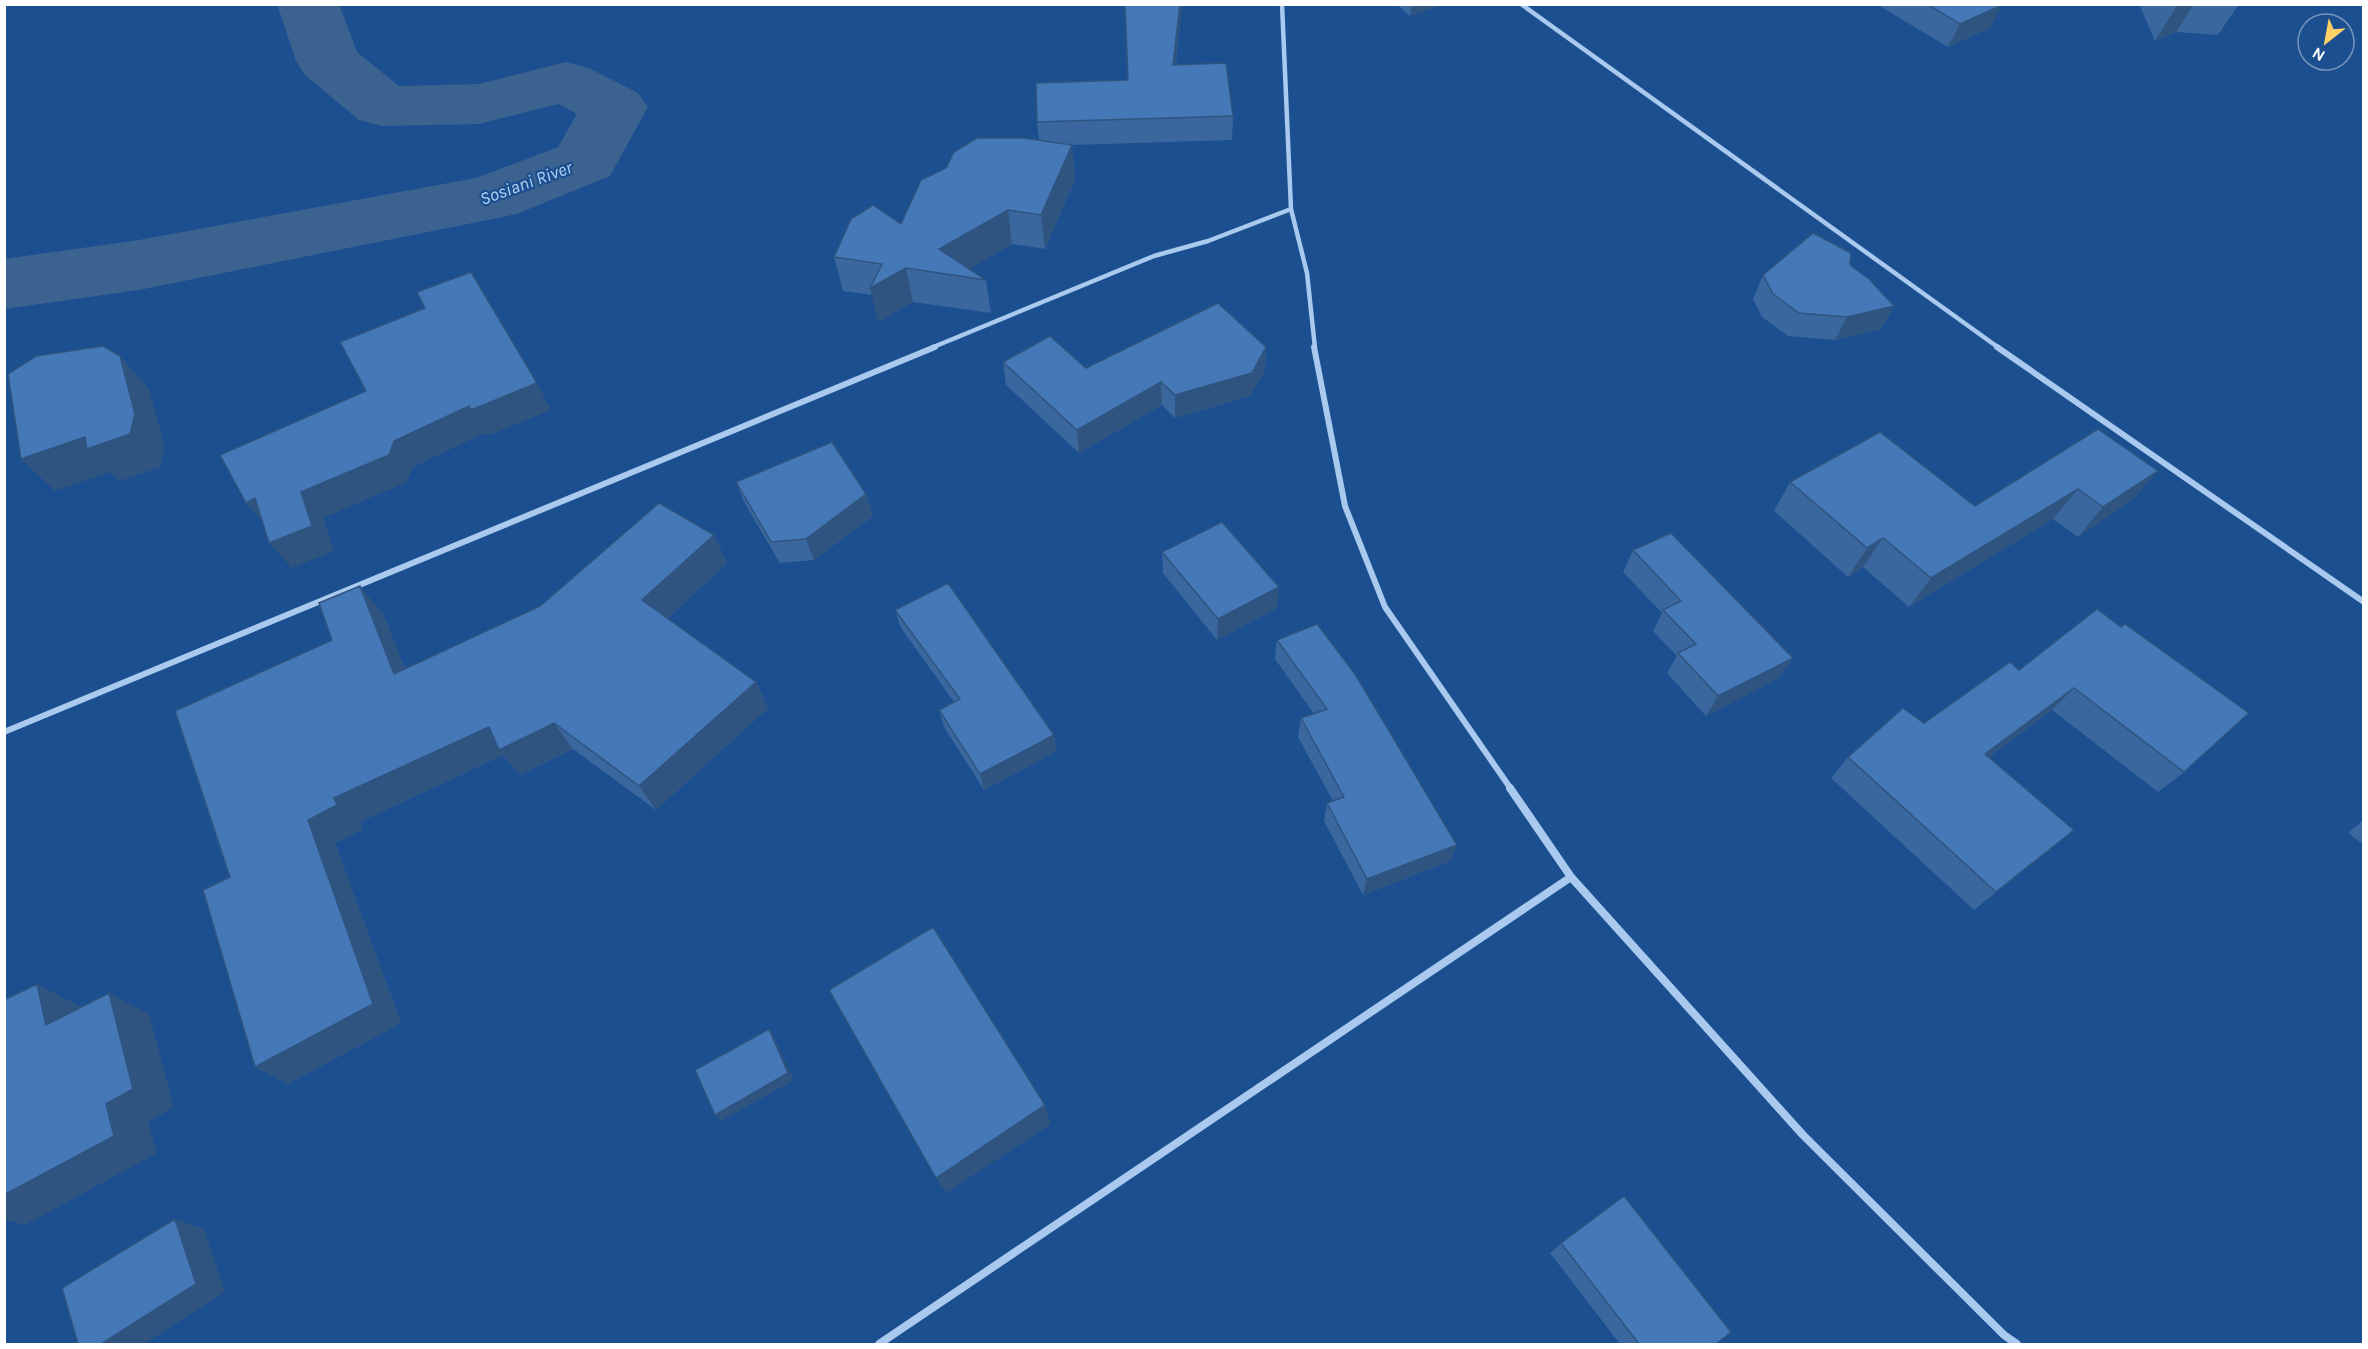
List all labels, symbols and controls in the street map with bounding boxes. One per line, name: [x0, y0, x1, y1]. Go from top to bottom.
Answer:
north arrow: [2296, 12, 2356, 72]
text: N: [2309, 43, 2328, 66]
water label: Sosiani River: [477, 156, 576, 210]

